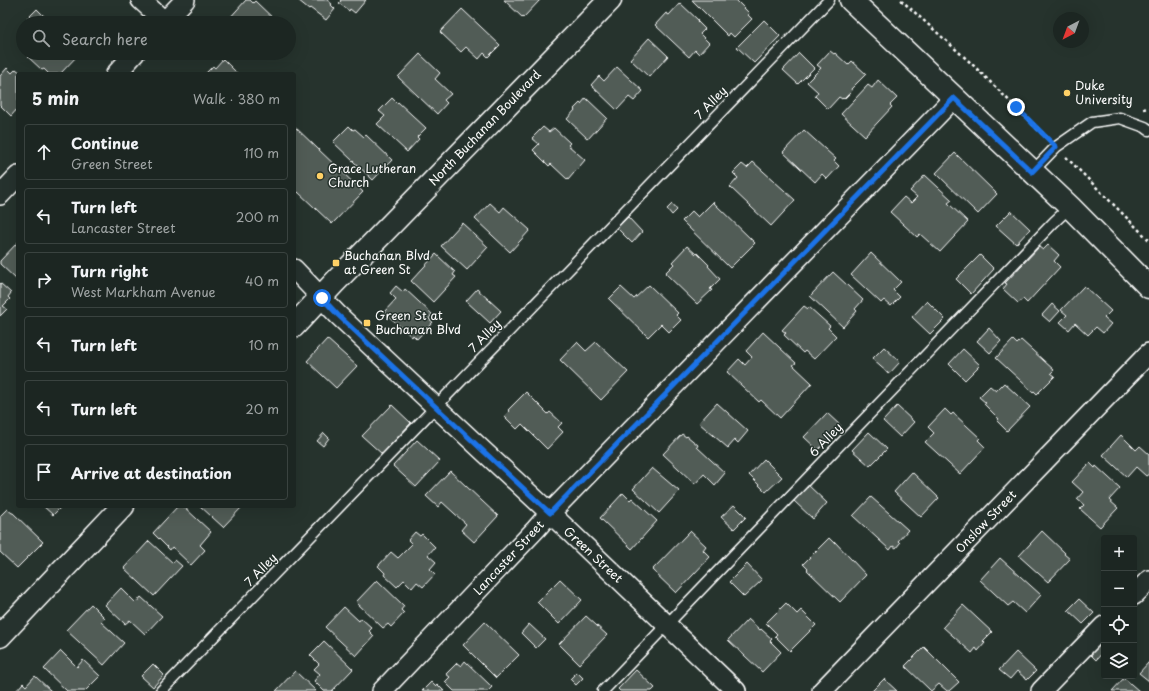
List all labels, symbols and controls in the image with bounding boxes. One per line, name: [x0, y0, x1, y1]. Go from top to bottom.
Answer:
north arrow: [1053, 12, 1089, 48]
search box: [16, 16, 296, 60]
icon: search: [30, 27, 52, 49]
text: Search here: [62, 27, 148, 50]
street label: North Buchanan Boulevard: [424, 65, 545, 189]
place label: Duke University: [1075, 76, 1133, 108]
street label: 7 Alley: [690, 81, 731, 123]
text: 5 min: [32, 85, 79, 111]
marker: Duke University: [1062, 88, 1072, 98]
text: Walk · 380 m: [193, 89, 280, 108]
route end: [1007, 98, 1025, 116]
text: Continue: [71, 131, 139, 154]
icon: ahead: [33, 141, 55, 163]
text: 110 m: [244, 143, 279, 162]
text: Green Street: [71, 154, 153, 173]
place label: Grace Lutheran Church: [328, 159, 416, 191]
marker: Grace Lutheran Church: [315, 171, 325, 181]
text: Turn left: [71, 195, 137, 218]
icon: left: [33, 205, 55, 227]
text: 200 m: [236, 207, 279, 226]
text: Lancaster Street: [71, 218, 175, 237]
place label: Buchanan Blvd at Green St: [344, 246, 430, 278]
marker: Buchanan Blvd at Green St: [331, 258, 341, 268]
text: Turn right: [71, 259, 148, 282]
icon: right: [33, 269, 55, 291]
text: 40 m: [245, 271, 279, 290]
text: West Markham Avenue: [71, 282, 216, 301]
route start: [313, 289, 331, 307]
place label: Green St at Buchanan Blvd: [375, 306, 461, 338]
street label: 7 Alley: [464, 314, 505, 356]
marker: Green St at Buchanan Blvd: [362, 318, 372, 328]
icon: left: [33, 333, 55, 355]
text: Turn left: [71, 333, 137, 356]
text: 10 m: [249, 335, 279, 354]
icon: left: [33, 397, 55, 419]
text: Turn left: [71, 397, 137, 420]
text: 20 m: [245, 399, 279, 418]
street label: 6 Alley: [804, 418, 846, 460]
icon: arrive: [33, 461, 55, 483]
text: Arrive at destination: [71, 461, 232, 484]
street label: Onslow Street: [951, 486, 1020, 557]
street label: Lancaster Street: [469, 516, 548, 599]
street label: Green Street: [560, 522, 627, 587]
map controls: [1101, 535, 1137, 679]
button: +: [1101, 535, 1137, 571]
street label: 7 Alley: [240, 548, 281, 590]
button: −: [1101, 571, 1137, 607]
button: locate: [1101, 607, 1137, 643]
button: layers: [1101, 643, 1137, 679]

